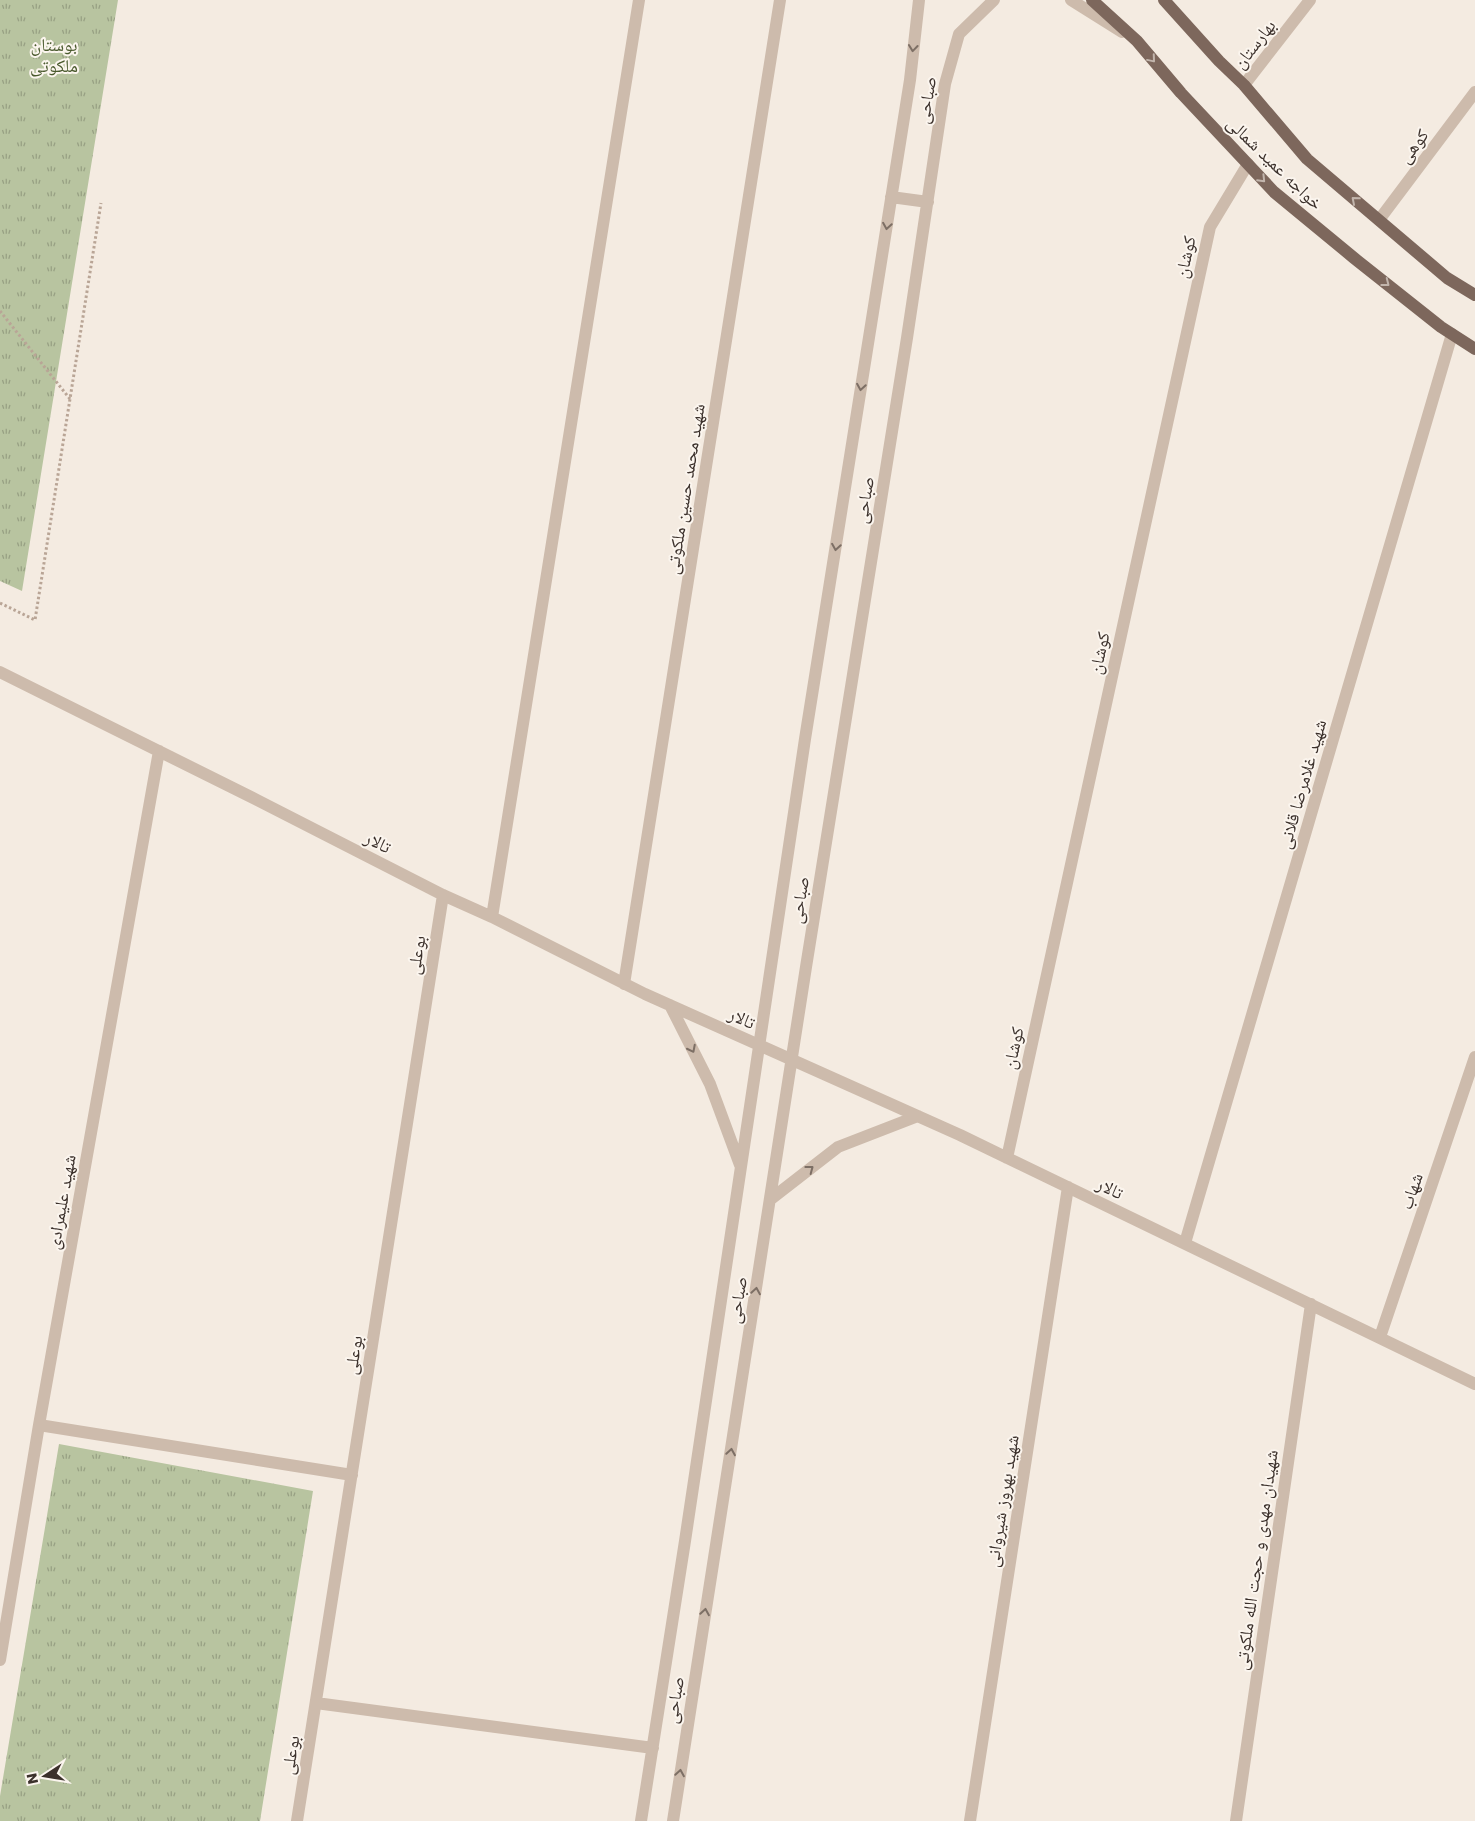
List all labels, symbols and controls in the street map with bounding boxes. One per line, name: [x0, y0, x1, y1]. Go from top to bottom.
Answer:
street label: بهارستان: [1227, 14, 1281, 74]
park label: بوستان ملکوتی: [30, 32, 78, 78]
one-way arrow: [908, 45, 919, 53]
one-way arrow: [1146, 53, 1154, 62]
street label: صباحی: [910, 74, 942, 126]
street label: خواجه عمید شمالی: [1221, 111, 1329, 215]
street label: کوهی: [1392, 123, 1435, 168]
one-way arrow: [1256, 173, 1265, 182]
one-way arrow: [1351, 196, 1360, 205]
one-way arrow: [882, 222, 892, 231]
street label: کوشان: [1168, 233, 1202, 281]
one-way arrow: [1380, 278, 1389, 286]
one-way arrow: [857, 383, 867, 391]
street label: شهید محمد حسین ملکوتی: [659, 402, 711, 576]
street label: صباحی: [848, 474, 880, 526]
one-way arrow: [831, 543, 841, 552]
street label: کوشان: [1082, 629, 1116, 677]
street label: شهید غلامرضا قلانی: [1272, 716, 1332, 852]
street label: تالار: [359, 824, 396, 859]
street label: صباحی: [783, 874, 815, 926]
street label: بوعلی: [401, 934, 431, 976]
street label: تالار: [724, 1001, 759, 1035]
street label: کوشان: [996, 1024, 1030, 1072]
one-way arrow: [686, 1044, 696, 1053]
street label: شهید علیمرادی: [40, 1153, 82, 1251]
one-way arrow: [804, 1166, 813, 1175]
street label: شهاب: [1393, 1169, 1429, 1213]
street label: تالار: [1091, 1170, 1128, 1205]
street label: صباحی: [721, 1274, 753, 1326]
one-way arrow: [750, 1287, 761, 1295]
street label: بوعلی: [338, 1334, 368, 1376]
street label: شهید بهروز شیروانی: [979, 1433, 1025, 1569]
one-way arrow: [725, 1447, 735, 1456]
street label: شهیدان مهدی و حجت الله ملکوتی: [1228, 1448, 1284, 1672]
one-way arrow: [700, 1608, 710, 1617]
street label: صباحی: [658, 1674, 690, 1726]
street label: بوعلی: [275, 1734, 305, 1776]
north arrow: [20, 1751, 70, 1801]
one-way arrow: [675, 1768, 685, 1777]
text: N: [21, 1771, 43, 1786]

